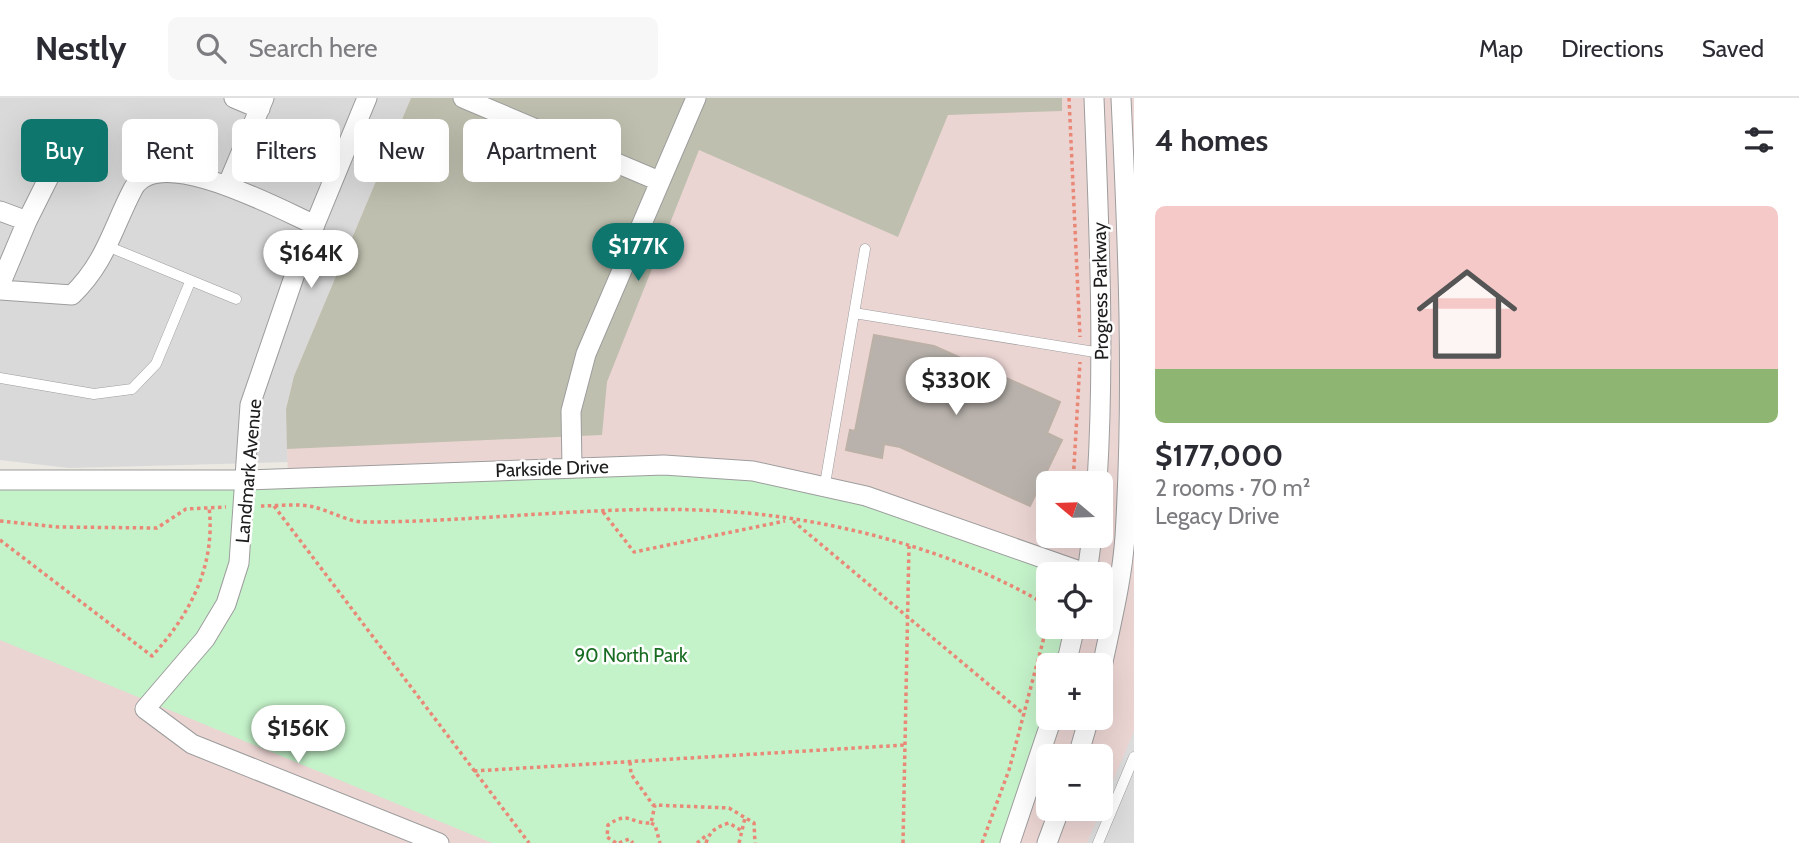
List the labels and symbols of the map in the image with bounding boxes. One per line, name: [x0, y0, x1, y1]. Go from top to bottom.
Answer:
street label: Progress Parkway: [1088, 221, 1113, 360]
pin: $177K: [589, 223, 687, 283]
pin: $164K: [262, 230, 360, 290]
pin: $330K: [907, 358, 1005, 417]
street label: Landmark Avenue: [231, 398, 266, 544]
street label: Parkside Drive: [495, 455, 609, 482]
north arrow: [1036, 471, 1113, 548]
park label: 90 North Park: [574, 644, 688, 667]
pin: $156K: [249, 706, 347, 765]

